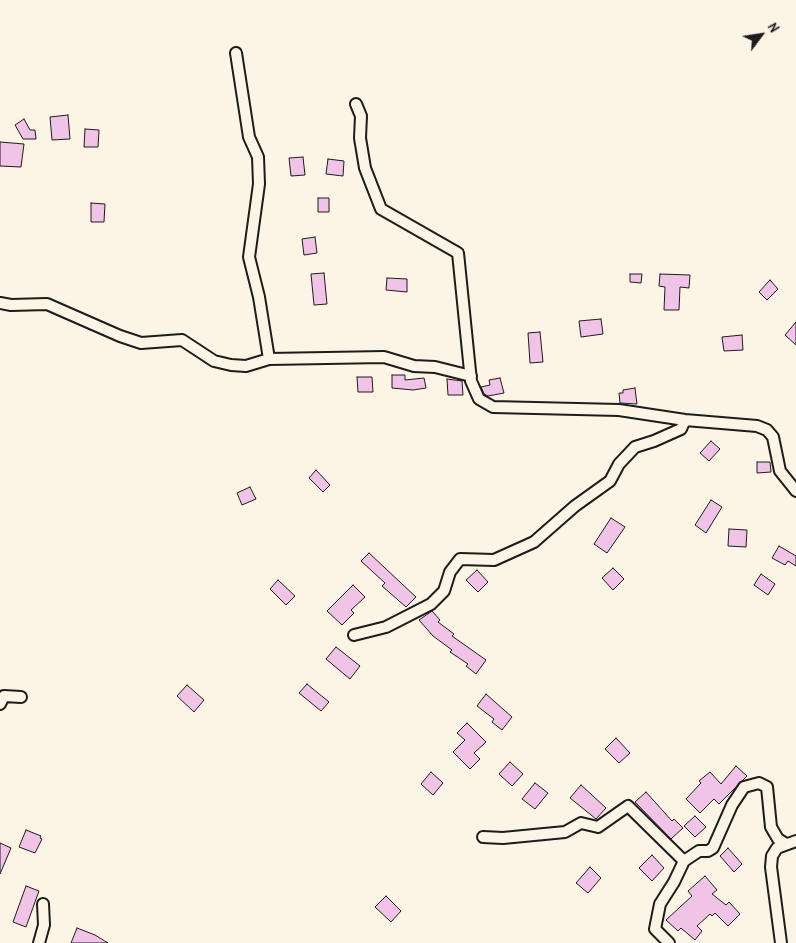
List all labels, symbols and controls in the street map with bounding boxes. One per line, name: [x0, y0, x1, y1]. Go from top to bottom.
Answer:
north arrow: [736, 10, 786, 60]
text: N: [764, 19, 784, 35]

